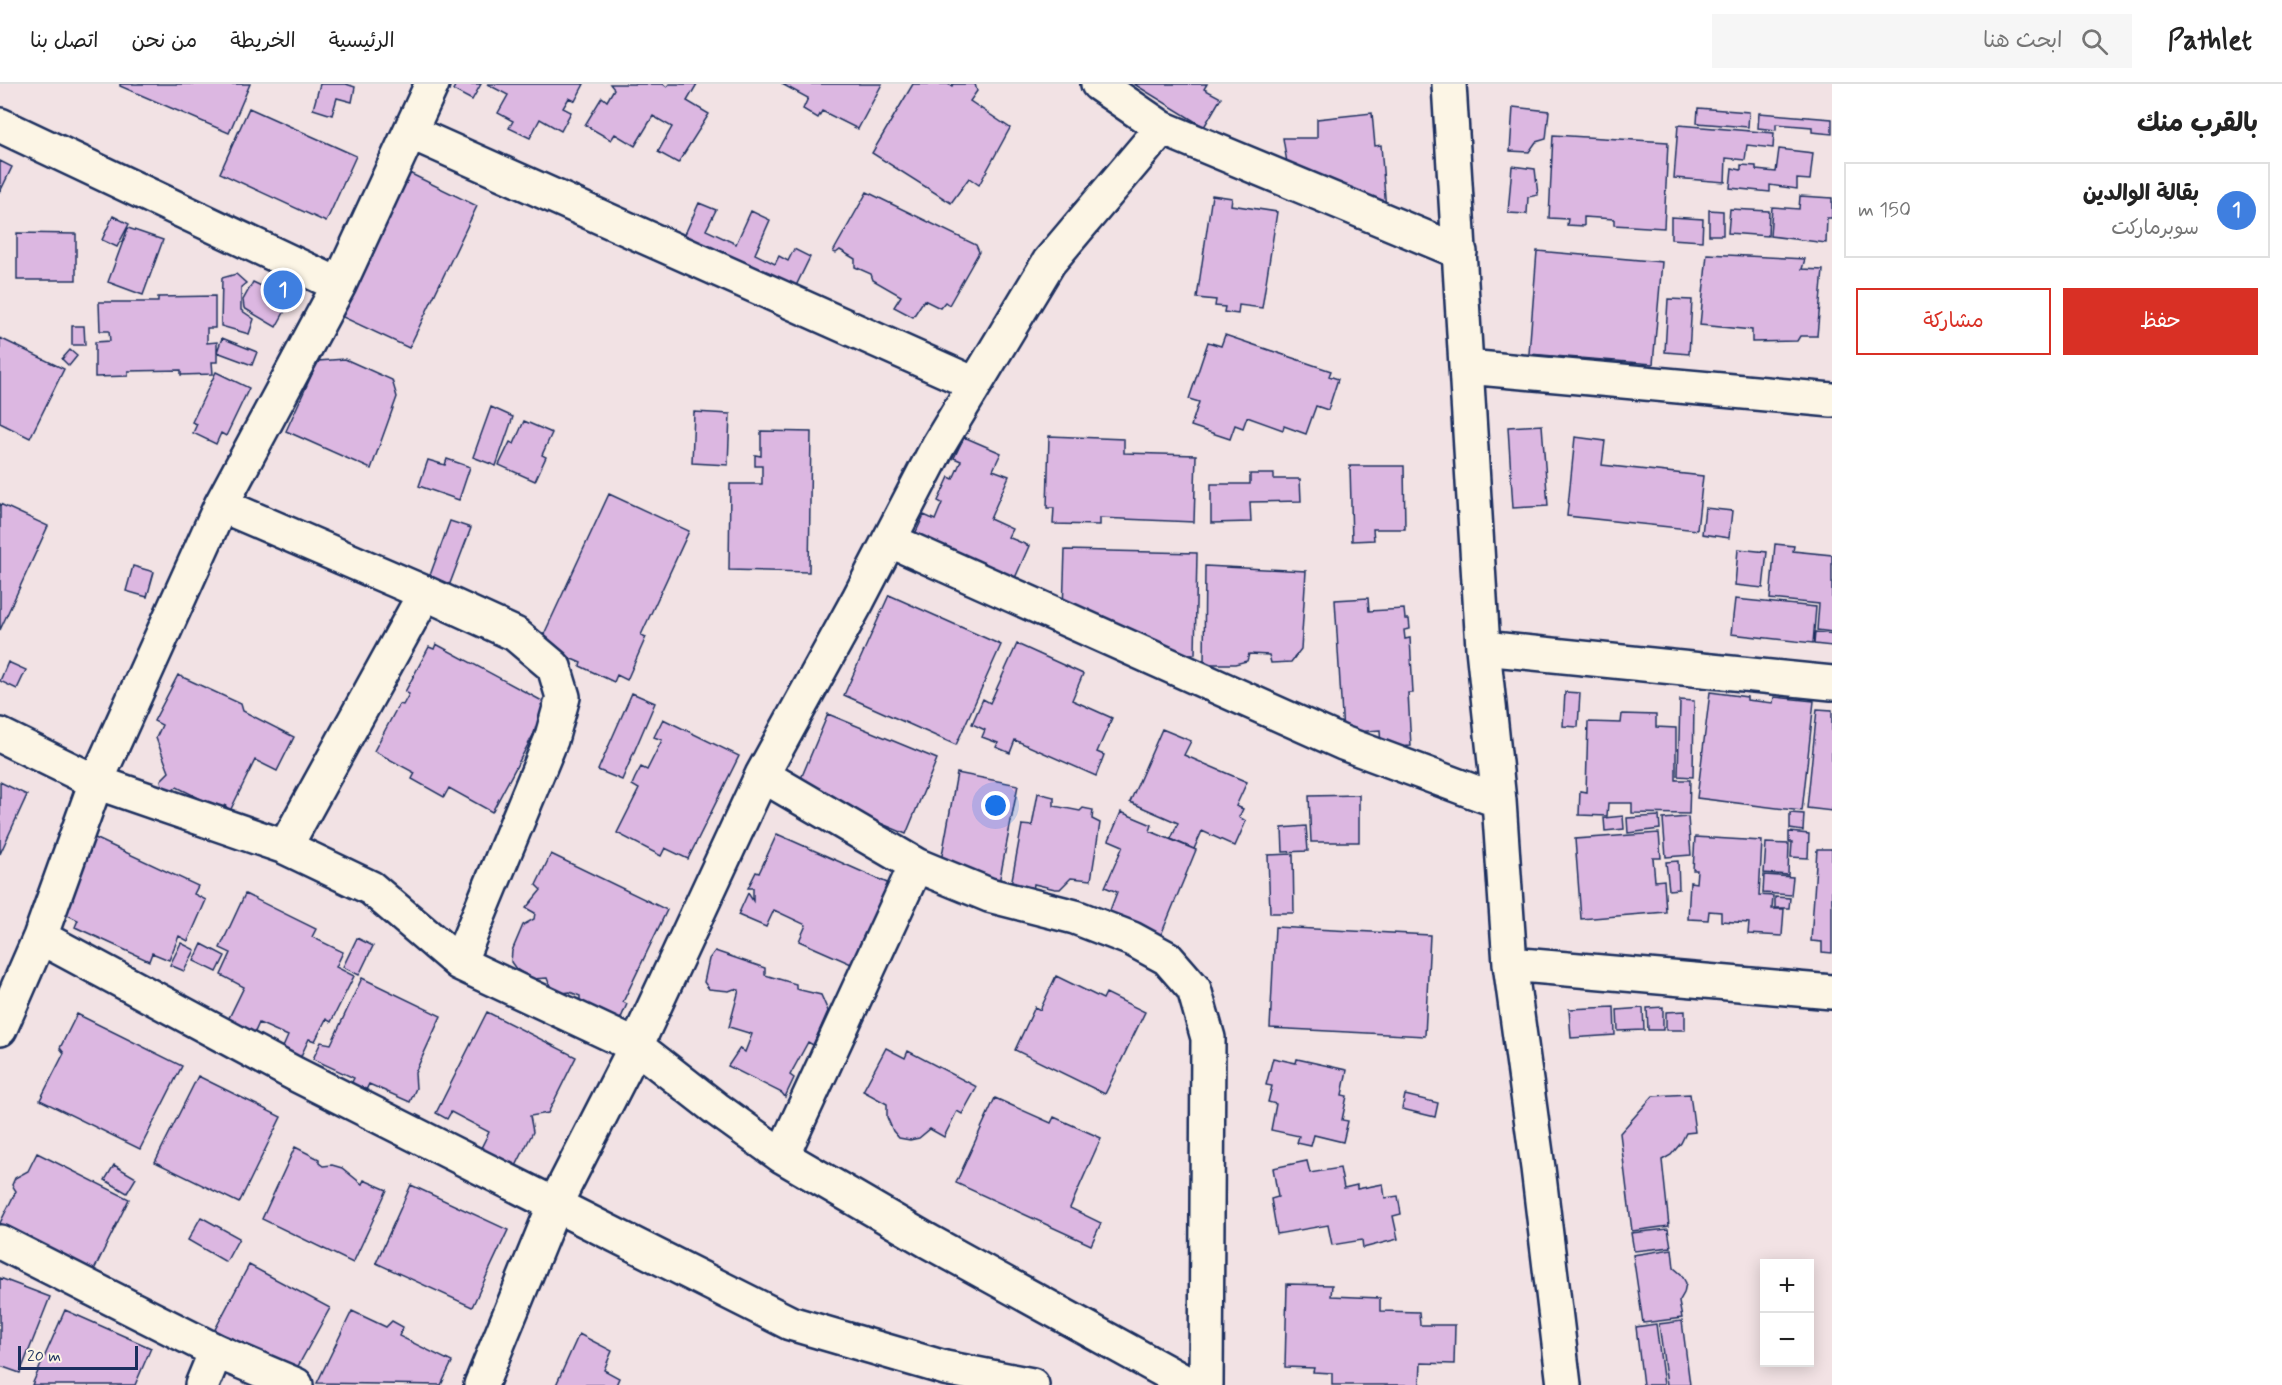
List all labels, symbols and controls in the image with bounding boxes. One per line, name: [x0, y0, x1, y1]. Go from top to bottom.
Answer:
search box: [1712, 14, 2132, 68]
text: Pathlet: [2168, 23, 2252, 60]
icon: search: [2078, 25, 2111, 58]
text: اتصل بنا: [30, 27, 98, 55]
text: من نحن: [131, 27, 197, 55]
text: الخريطة: [230, 27, 296, 55]
text: الرئيسية: [329, 27, 395, 55]
text: ابحث هنا: [1983, 27, 2063, 55]
text: بالقرب منك: [2137, 107, 2258, 141]
text: بقالة الوالدين: [2083, 180, 2199, 208]
text: 150 m: [1858, 197, 1911, 224]
text: 1: [2232, 197, 2241, 224]
text: سوبرماركت: [2111, 215, 2199, 242]
pin: 1: [264, 268, 302, 312]
button: مشاركة: [1856, 288, 2051, 355]
button: حفظ: [2063, 288, 2258, 355]
your location: [981, 791, 1010, 820]
map controls: [1760, 1259, 1814, 1367]
button: +: [1760, 1259, 1814, 1313]
button: −: [1760, 1313, 1814, 1367]
scale bar: [18, 1343, 138, 1370]
text: 20 m: [27, 1346, 61, 1367]

